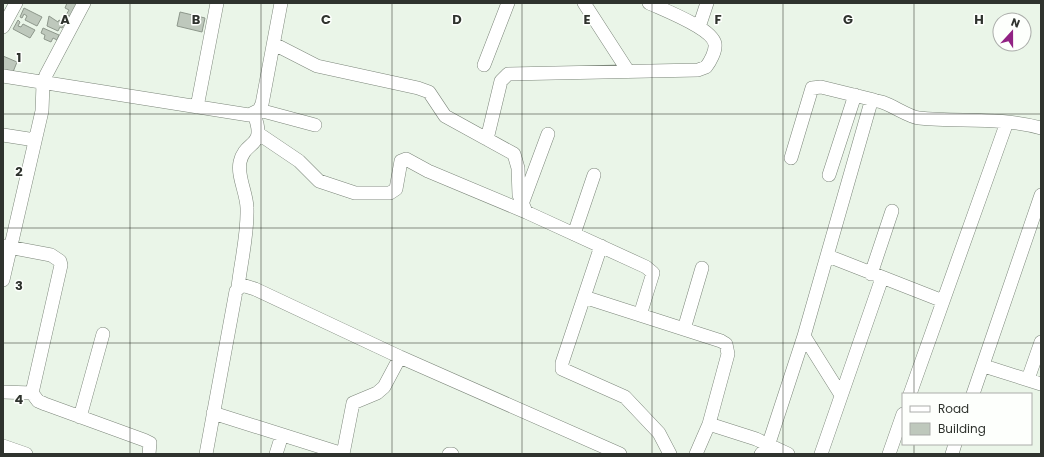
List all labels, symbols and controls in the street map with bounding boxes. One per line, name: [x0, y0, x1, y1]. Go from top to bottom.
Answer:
text: A: [60, 10, 70, 29]
text: B: [192, 10, 201, 29]
text: C: [321, 10, 331, 29]
text: D: [452, 10, 462, 29]
text: E: [583, 10, 591, 29]
text: F: [714, 10, 722, 29]
text: G: [843, 10, 853, 29]
text: H: [974, 10, 984, 29]
north arrow: [992, 12, 1032, 52]
text: N: [1009, 14, 1022, 32]
text: 1: [17, 48, 21, 67]
text: 2: [15, 162, 23, 181]
text: 3: [15, 276, 23, 295]
text: 4: [15, 390, 24, 409]
legend: [902, 393, 1032, 445]
text: Road: [938, 400, 969, 417]
text: Building: [938, 420, 986, 437]

